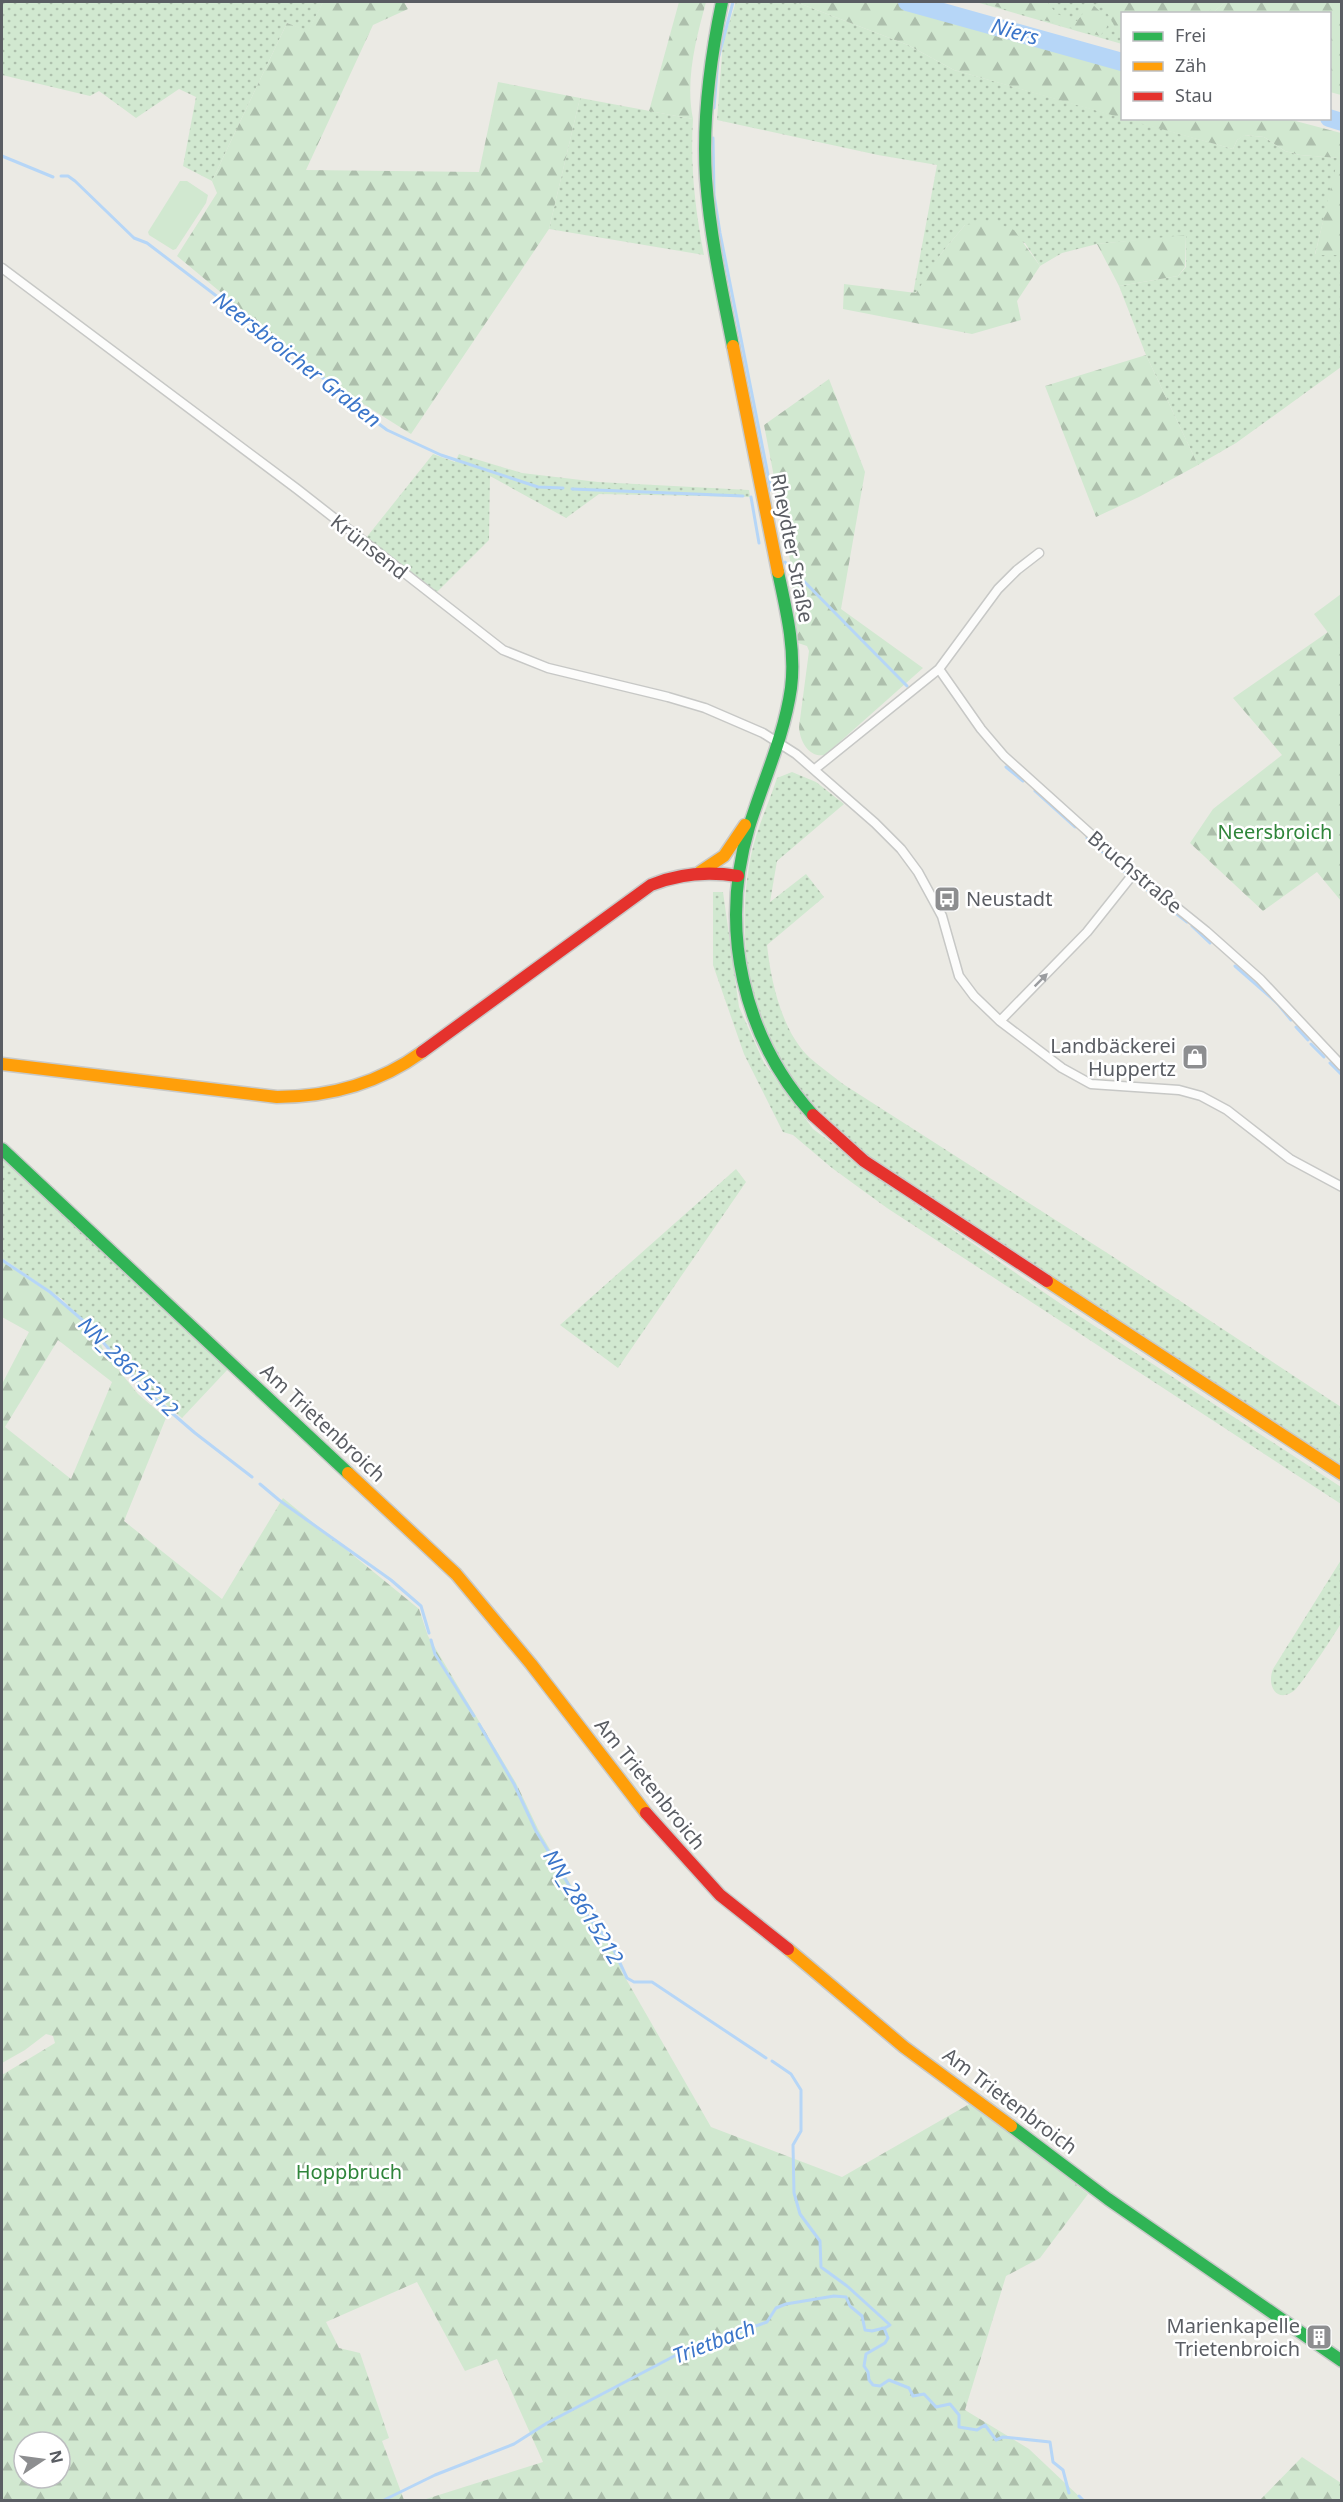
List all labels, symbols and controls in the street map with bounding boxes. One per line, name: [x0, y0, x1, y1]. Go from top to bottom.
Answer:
water label: Niers: [988, 11, 1042, 51]
legend: [1121, 12, 1331, 120]
text: Frei: [1175, 23, 1206, 47]
text: Zäh: [1175, 53, 1207, 77]
text: Stau: [1175, 83, 1213, 107]
water label: Neersbroicher Graben: [208, 285, 387, 433]
street label: Rheydter Straße: [765, 471, 820, 625]
street label: Krünsend: [325, 508, 413, 585]
park label: Neersbroich: [1218, 818, 1332, 845]
street label: Bruchstraße: [1082, 824, 1188, 919]
bus stop icon: Neustadt: [932, 884, 962, 914]
place label: Neustadt: [966, 885, 1052, 912]
one-way arrow: [1034, 973, 1048, 987]
place label: Landbäckerei Huppertz: [1050, 1032, 1176, 1082]
shop icon: Landbäckerei Huppertz: [1180, 1042, 1210, 1072]
water label: NN_28615212: [73, 1310, 185, 1423]
street label: Am Trietenbroich: [255, 1358, 392, 1488]
street label: Am Trietenbroich: [589, 1712, 712, 1855]
water label: NN_28615212: [537, 1844, 631, 1970]
street label: Am Trietenbroich: [938, 2041, 1083, 2160]
park label: Hoppbruch: [296, 2158, 402, 2185]
place label: Marienkapelle Trietenbroich: [1167, 2312, 1300, 2362]
water label: Trietbach: [668, 2313, 759, 2370]
building icon: Marienkapelle Trietenbroich: [1304, 2322, 1334, 2352]
north arrow: [12, 2430, 72, 2490]
text: N: [44, 2448, 69, 2465]

